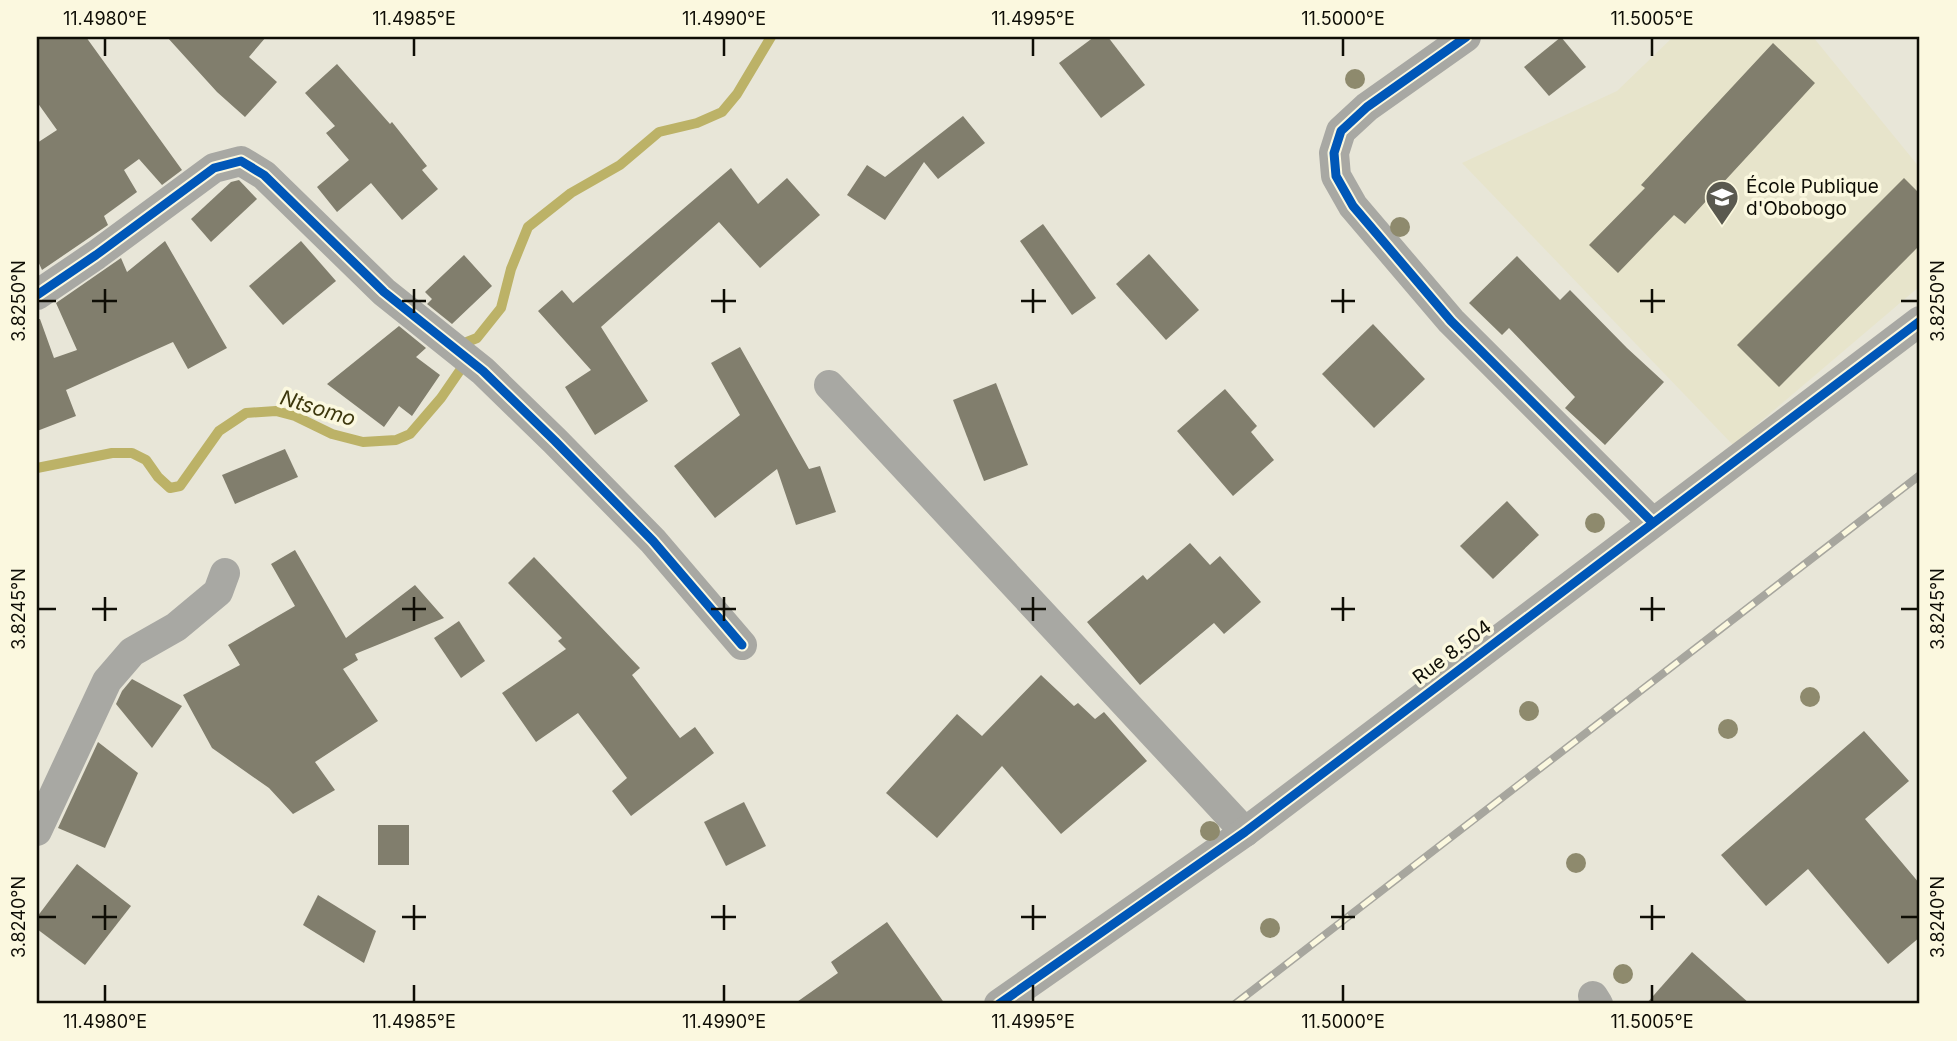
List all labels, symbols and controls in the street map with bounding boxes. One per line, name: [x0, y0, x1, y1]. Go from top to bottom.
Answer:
text: 11.4980°E: [63, 8, 147, 29]
text: 11.4985°E: [372, 8, 456, 29]
text: 11.4990°E: [682, 8, 766, 29]
text: 11.4995°E: [991, 8, 1075, 29]
text: 11.5000°E: [1301, 8, 1385, 29]
text: 11.5005°E: [1610, 8, 1694, 29]
place label: École Publique d'Obobogo: [1746, 174, 1879, 220]
school or university icon: École Publique d'Obobogo: [1703, 178, 1741, 227]
text: 3.8250°N: [8, 260, 29, 342]
text: 3.8250°N: [1927, 260, 1948, 342]
water label: Ntsomo: [277, 385, 359, 431]
text: 3.8245°N: [8, 568, 29, 650]
text: 3.8245°N: [1927, 568, 1948, 650]
street label: Rue 8.504: [1408, 615, 1496, 689]
text: 3.8240°N: [8, 876, 29, 958]
text: 3.8240°N: [1927, 876, 1948, 958]
text: 11.4980°E: [63, 1011, 147, 1032]
text: 11.4985°E: [372, 1011, 456, 1032]
text: 11.4990°E: [682, 1011, 766, 1032]
text: 11.4995°E: [991, 1011, 1075, 1032]
text: 11.5000°E: [1301, 1011, 1385, 1032]
text: 11.5005°E: [1610, 1011, 1694, 1032]

